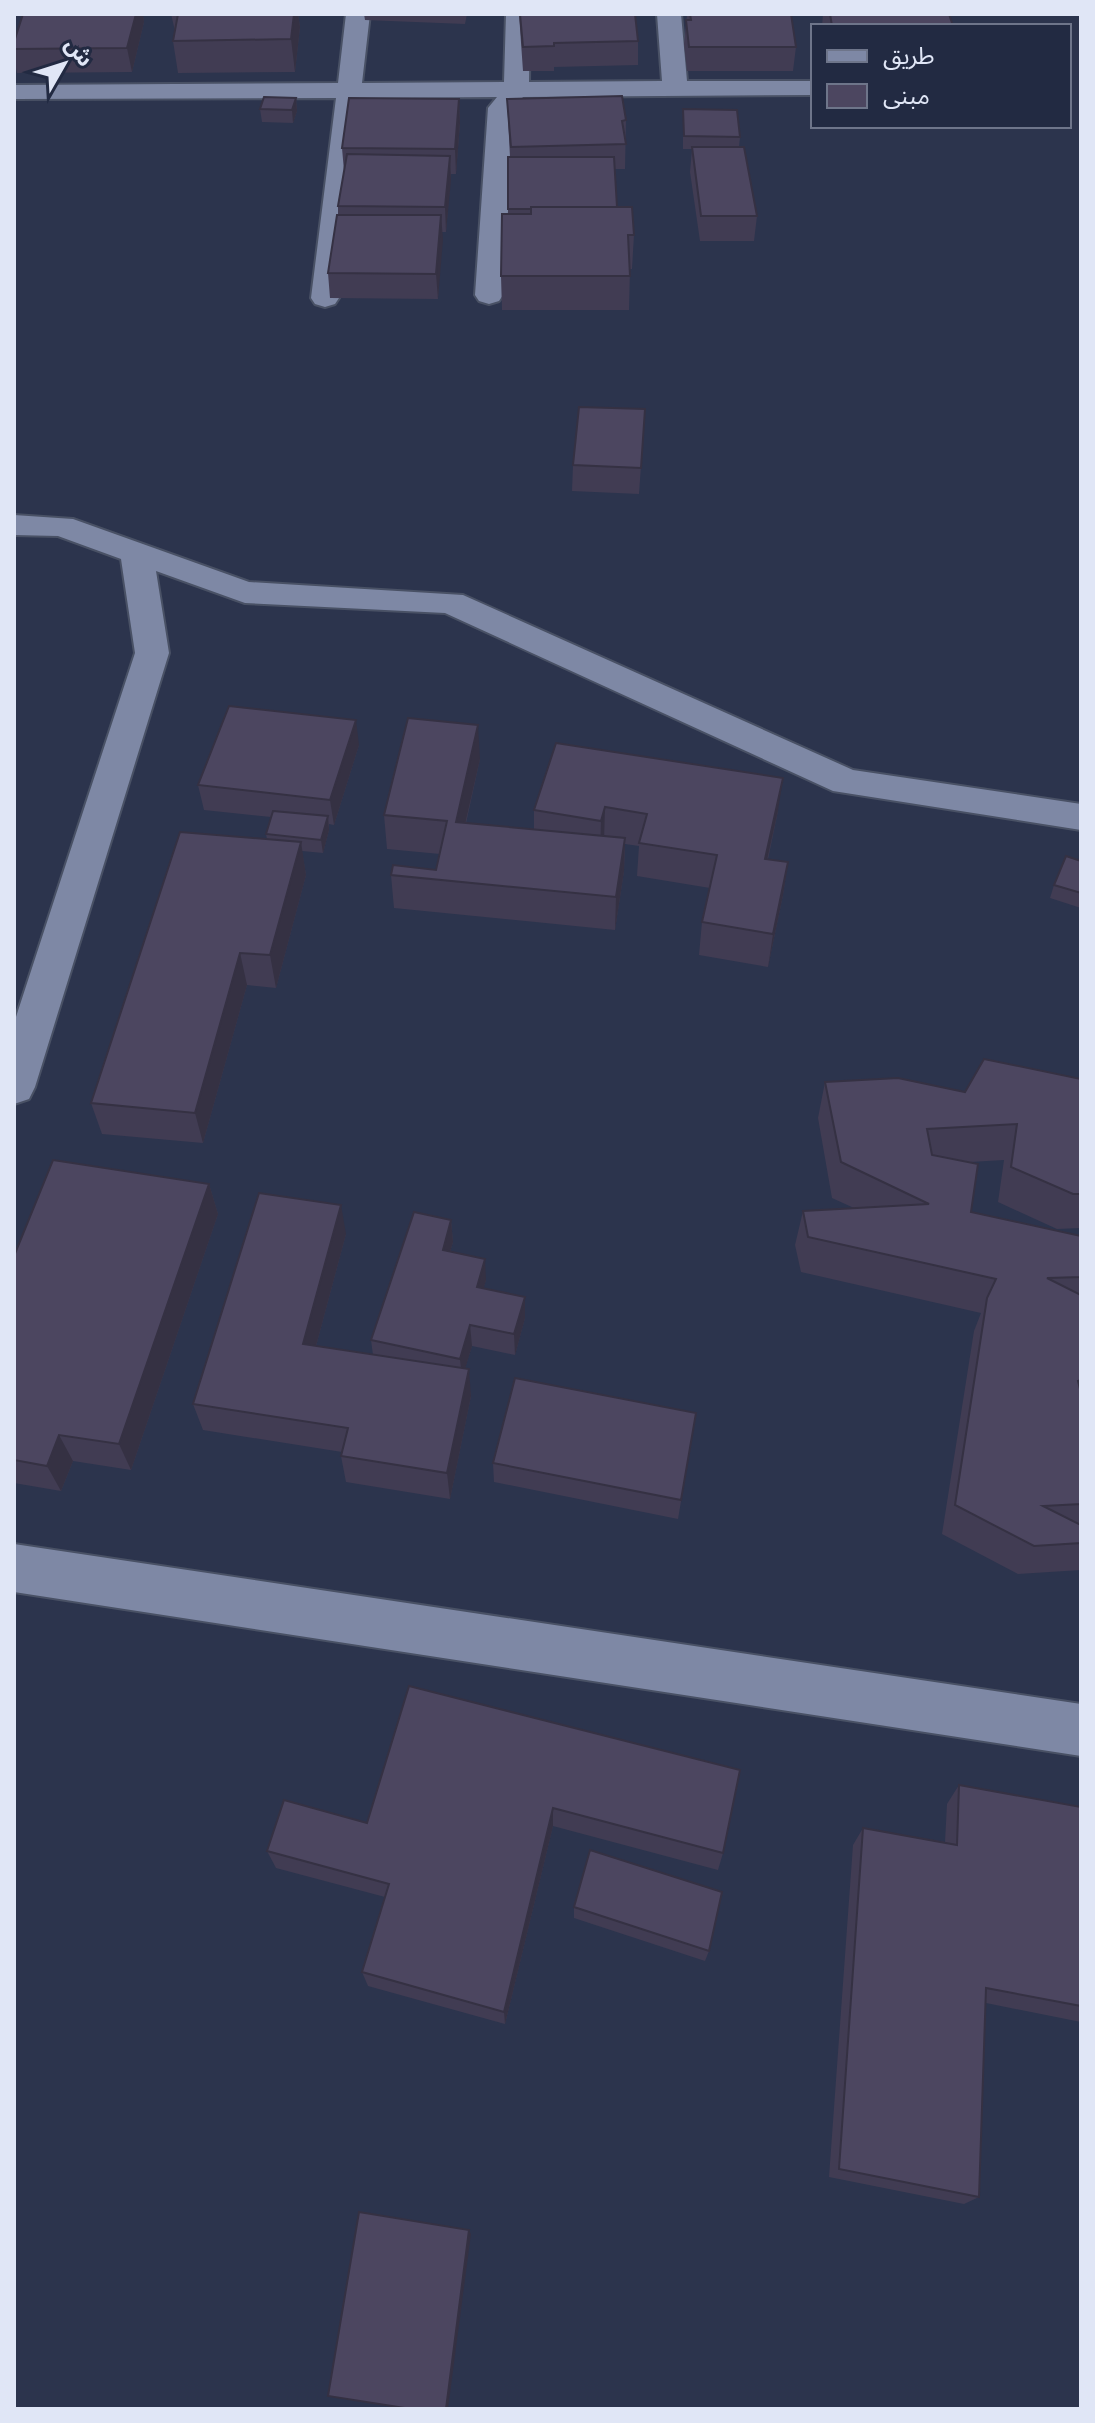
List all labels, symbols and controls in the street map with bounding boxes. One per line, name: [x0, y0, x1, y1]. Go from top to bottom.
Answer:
north arrow: [24, 24, 104, 104]
legend: [811, 24, 1071, 128]
text: ش: [60, 32, 99, 71]
text: طريق: [883, 42, 935, 71]
text: مبنى: [883, 82, 930, 109]

